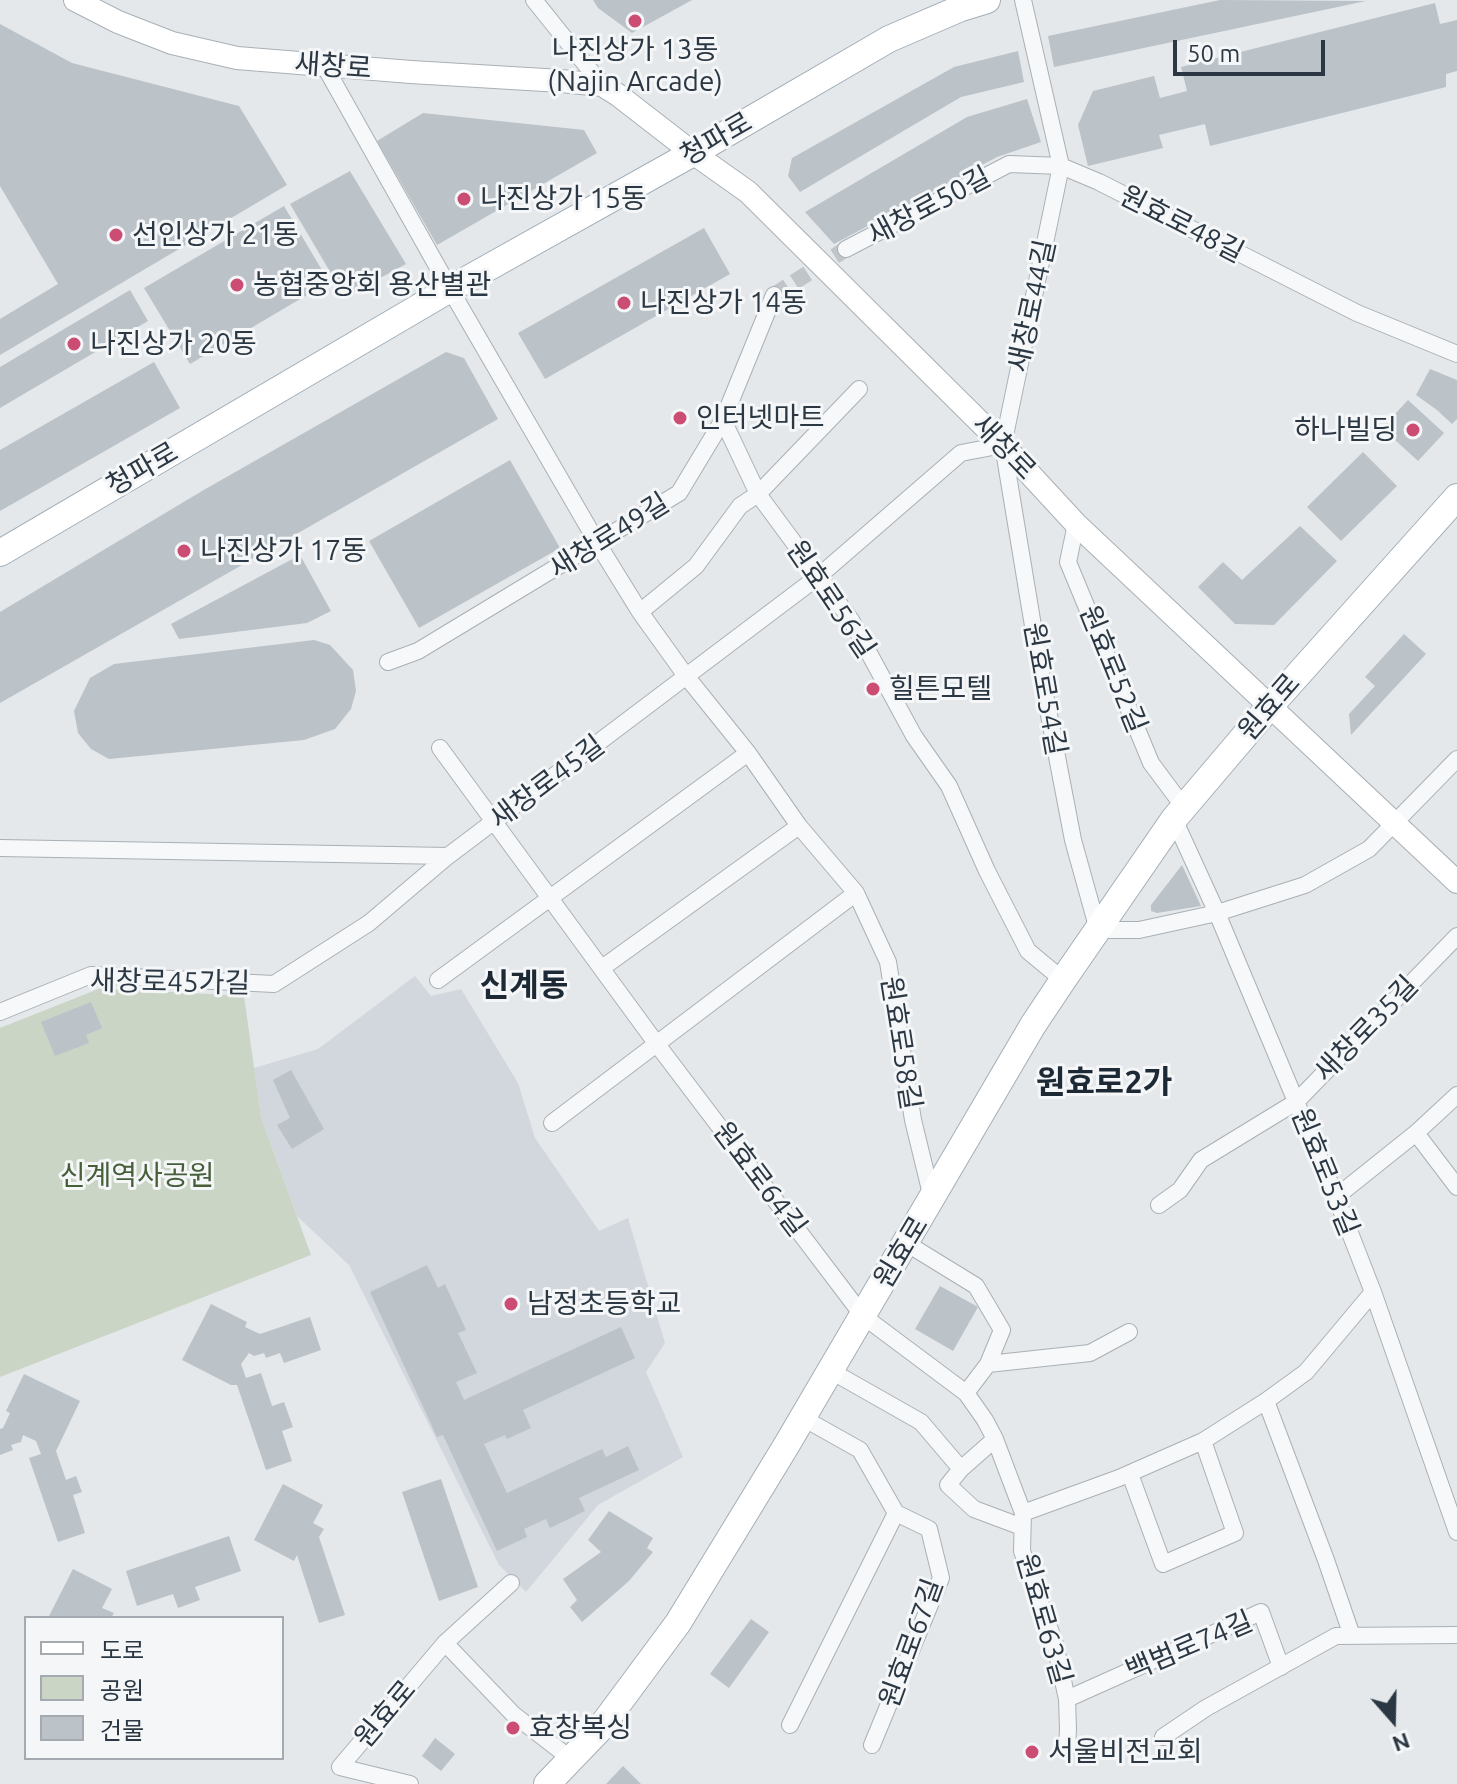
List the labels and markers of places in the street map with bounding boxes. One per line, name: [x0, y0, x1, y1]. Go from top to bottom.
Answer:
marker: 나진상가 13동 (Najin Arcade): [626, 12, 644, 30]
place label: 나진상가 13동 (Najin Arcade): [547, 33, 723, 99]
place label: 나진상가 15동: [480, 182, 647, 216]
marker: 나진상가 15동: [455, 190, 473, 208]
place label: 선인상가 21동: [132, 218, 299, 252]
marker: 선인상가 21동: [107, 226, 125, 244]
place label: 농협중앙회 용산별관: [253, 268, 491, 302]
marker: 농협중앙회 용산별관: [228, 276, 246, 294]
place label: 나진상가 14동: [640, 286, 807, 320]
marker: 나진상가 14동: [615, 294, 633, 312]
place label: 나진상가 20동: [90, 327, 257, 361]
marker: 나진상가 20동: [65, 335, 83, 353]
place label: 인터넷마트: [696, 401, 825, 435]
marker: 인터넷마트: [671, 409, 689, 427]
place label: 하나빌딩: [1294, 413, 1397, 447]
marker: 하나빌딩: [1404, 421, 1422, 439]
place label: 나진상가 17동: [200, 534, 367, 568]
marker: 나진상가 17동: [175, 542, 193, 560]
place label: 힐튼모텔: [889, 672, 992, 706]
marker: 힐튼모텔: [864, 680, 882, 698]
place label: 남정초등학교: [527, 1287, 682, 1321]
marker: 남정초등학교: [502, 1295, 520, 1313]
place label: 효창복싱: [529, 1711, 632, 1745]
marker: 효창복싱: [504, 1719, 522, 1737]
place label: 서울비전교회: [1048, 1735, 1203, 1769]
marker: 서울비전교회: [1023, 1743, 1041, 1761]

